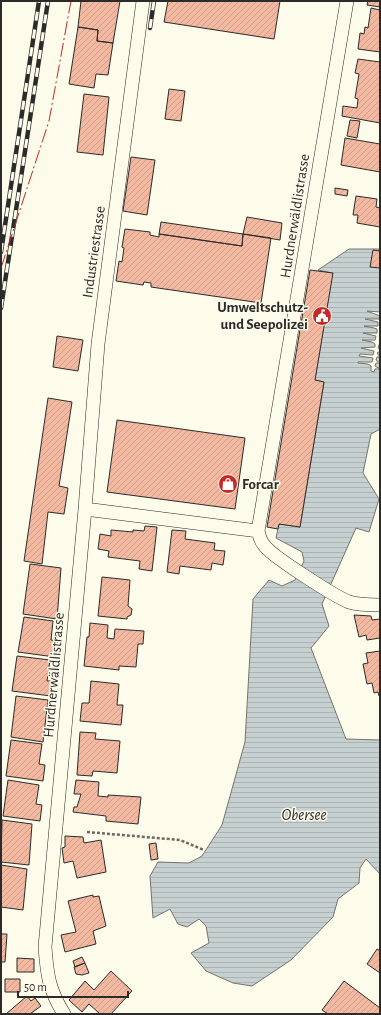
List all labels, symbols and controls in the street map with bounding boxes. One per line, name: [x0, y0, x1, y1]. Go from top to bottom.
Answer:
street label: Hurdnerwäldlistrasse: [278, 153, 312, 279]
street label: Industriestrasse: [80, 205, 108, 299]
place label: Umweltschutz- und Seepolizei: [217, 300, 308, 332]
public building icon: Umweltschutz- und Seepolizei: [311, 305, 333, 327]
shop icon: Forcar: [217, 473, 239, 495]
place label: Forcar: [242, 477, 280, 492]
street label: Hurdnerwäldlistrasse: [41, 612, 67, 738]
water label: Obersee: [281, 807, 327, 823]
scale bar: [18, 973, 128, 999]
text: 50 m: [24, 981, 47, 993]

